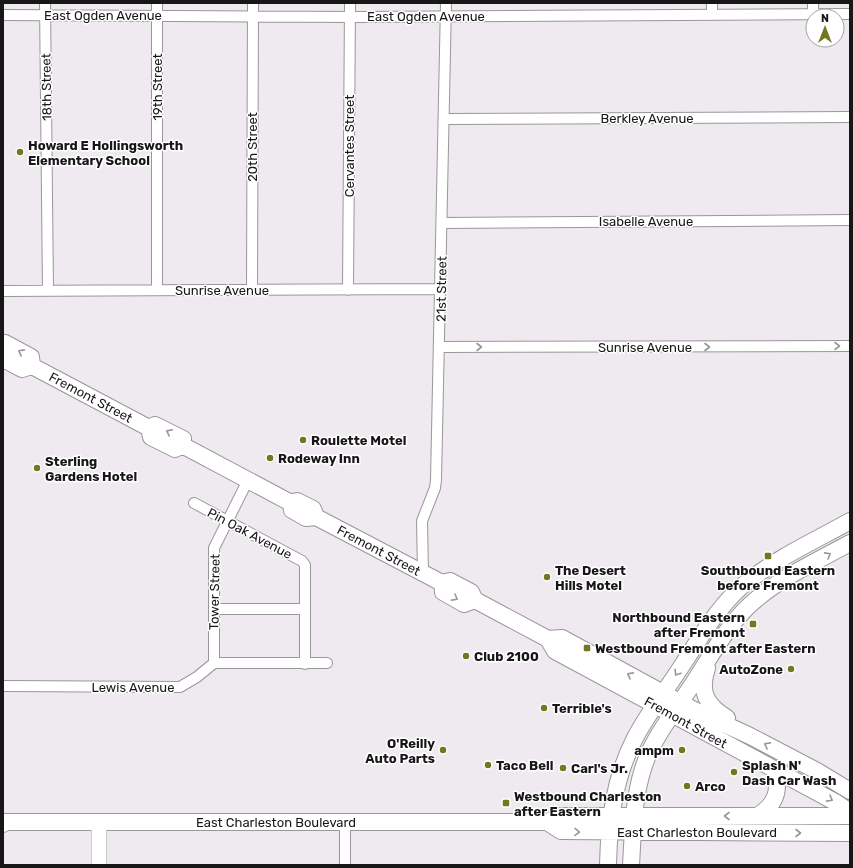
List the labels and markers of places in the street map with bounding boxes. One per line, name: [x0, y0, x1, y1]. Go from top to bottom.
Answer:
place label: Howard E Hollingsworth Elementary School: [28, 138, 183, 168]
marker: Howard E Hollingsworth Elementary School: [15, 147, 25, 157]
place label: Roulette Motel: [311, 433, 406, 448]
marker: Roulette Motel: [298, 435, 308, 445]
place label: Rodeway Inn: [278, 451, 360, 466]
marker: Rodeway Inn: [265, 453, 275, 463]
place label: Sterling Gardens Hotel: [45, 454, 137, 484]
marker: Sterling Gardens Hotel: [32, 463, 42, 473]
marker: Southbound Eastern before Fremont: [763, 551, 773, 561]
place label: The Desert Hills Motel: [555, 563, 626, 593]
place label: Southbound Eastern before Fremont: [701, 563, 835, 593]
marker: The Desert Hills Motel: [542, 572, 552, 582]
place label: Northbound Eastern after Fremont: [612, 610, 745, 640]
marker: Northbound Eastern after Fremont: [748, 619, 758, 629]
place label: Westbound Fremont after Eastern: [595, 641, 816, 656]
marker: Westbound Fremont after Eastern: [582, 643, 592, 653]
place label: Club 2100: [474, 649, 539, 664]
marker: Club 2100: [461, 651, 471, 661]
place label: AutoZone: [719, 662, 783, 677]
marker: AutoZone: [786, 664, 796, 674]
place label: Terrible's: [552, 701, 612, 716]
marker: Terrible's: [539, 703, 549, 713]
place label: O'Reilly Auto Parts: [365, 736, 435, 766]
place label: ampm: [634, 743, 674, 758]
marker: O'Reilly Auto Parts: [438, 745, 448, 755]
marker: ampm: [677, 745, 687, 755]
place label: Taco Bell: [496, 758, 553, 773]
place label: Splash N' Dash Car Wash: [742, 758, 836, 788]
marker: Taco Bell: [483, 760, 493, 770]
place label: Carl's Jr.: [571, 761, 628, 776]
marker: Carl's Jr.: [558, 763, 568, 773]
marker: Splash N' Dash Car Wash: [729, 767, 739, 777]
place label: Arco: [695, 779, 726, 794]
marker: Arco: [682, 781, 692, 791]
place label: Westbound Charleston after Eastern: [514, 789, 661, 819]
marker: Westbound Charleston after Eastern: [501, 798, 511, 808]

